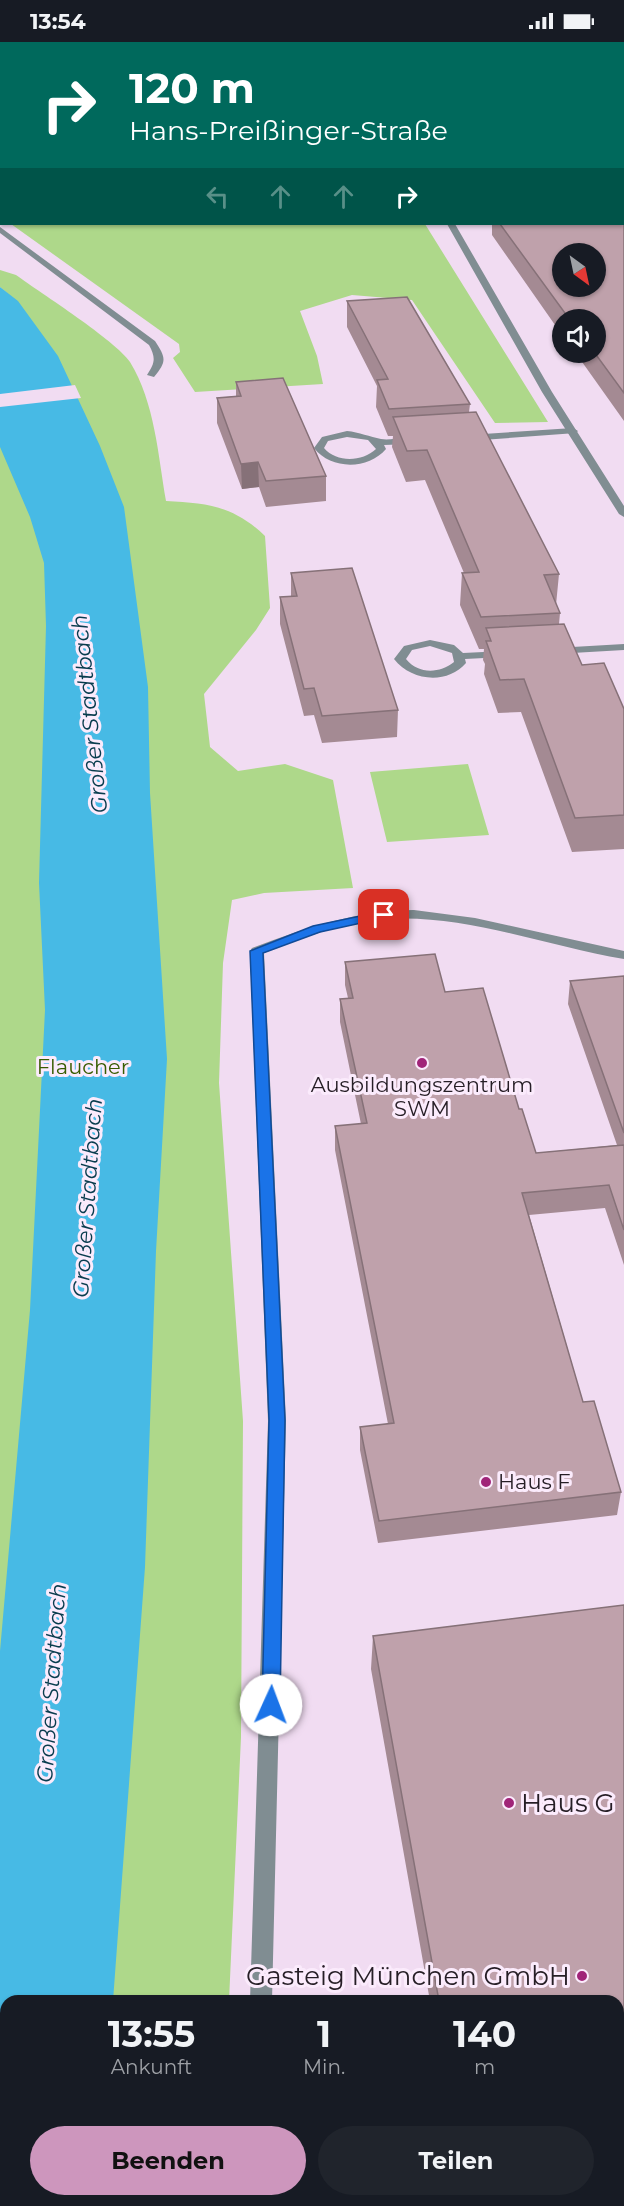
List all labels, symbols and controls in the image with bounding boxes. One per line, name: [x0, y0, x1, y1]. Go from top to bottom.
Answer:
text: 13:54: [30, 8, 86, 35]
text: 120 m: [129, 62, 255, 114]
icon: right: [30, 66, 108, 144]
text: Hans-Preißinger-Straße: [129, 114, 448, 147]
icon: left: [201, 180, 234, 213]
icon: ahead: [264, 180, 297, 213]
icon: ahead: [327, 180, 360, 213]
icon: right: [390, 180, 423, 213]
north arrow: [552, 243, 606, 297]
map controls: [552, 243, 606, 363]
button: sound: [552, 309, 606, 363]
water label: Großer Stadtbach: [66, 613, 113, 815]
pin: [358, 889, 409, 940]
icon: arrive: [367, 898, 400, 931]
park label: Flaucher: [37, 1054, 129, 1079]
marker: Ausbildungszentrum SWM: [415, 1056, 429, 1070]
place label: Ausbildungszentrum SWM: [311, 1072, 533, 1121]
water label: Großer Stadtbach: [67, 1098, 108, 1299]
place label: Haus F: [498, 1469, 571, 1494]
marker: Haus F: [479, 1475, 493, 1489]
water label: Großer Stadtbach: [31, 1583, 72, 1784]
position arrow: [239, 1673, 303, 1737]
place label: Haus G: [521, 1787, 615, 1819]
marker: Haus G: [502, 1796, 516, 1810]
place label: Gasteig München GmbH: [246, 1960, 570, 1992]
marker: Gasteig München GmbH: [575, 1969, 589, 1983]
text: 13:55: [108, 2012, 195, 2056]
text: 1: [317, 2012, 331, 2056]
text: 140: [453, 2012, 516, 2056]
text: Ankunft: [111, 2055, 192, 2079]
text: Min.: [303, 2055, 345, 2079]
text: m: [474, 2055, 495, 2079]
button: Beenden: [30, 2126, 306, 2195]
button: Teilen: [318, 2126, 594, 2195]

